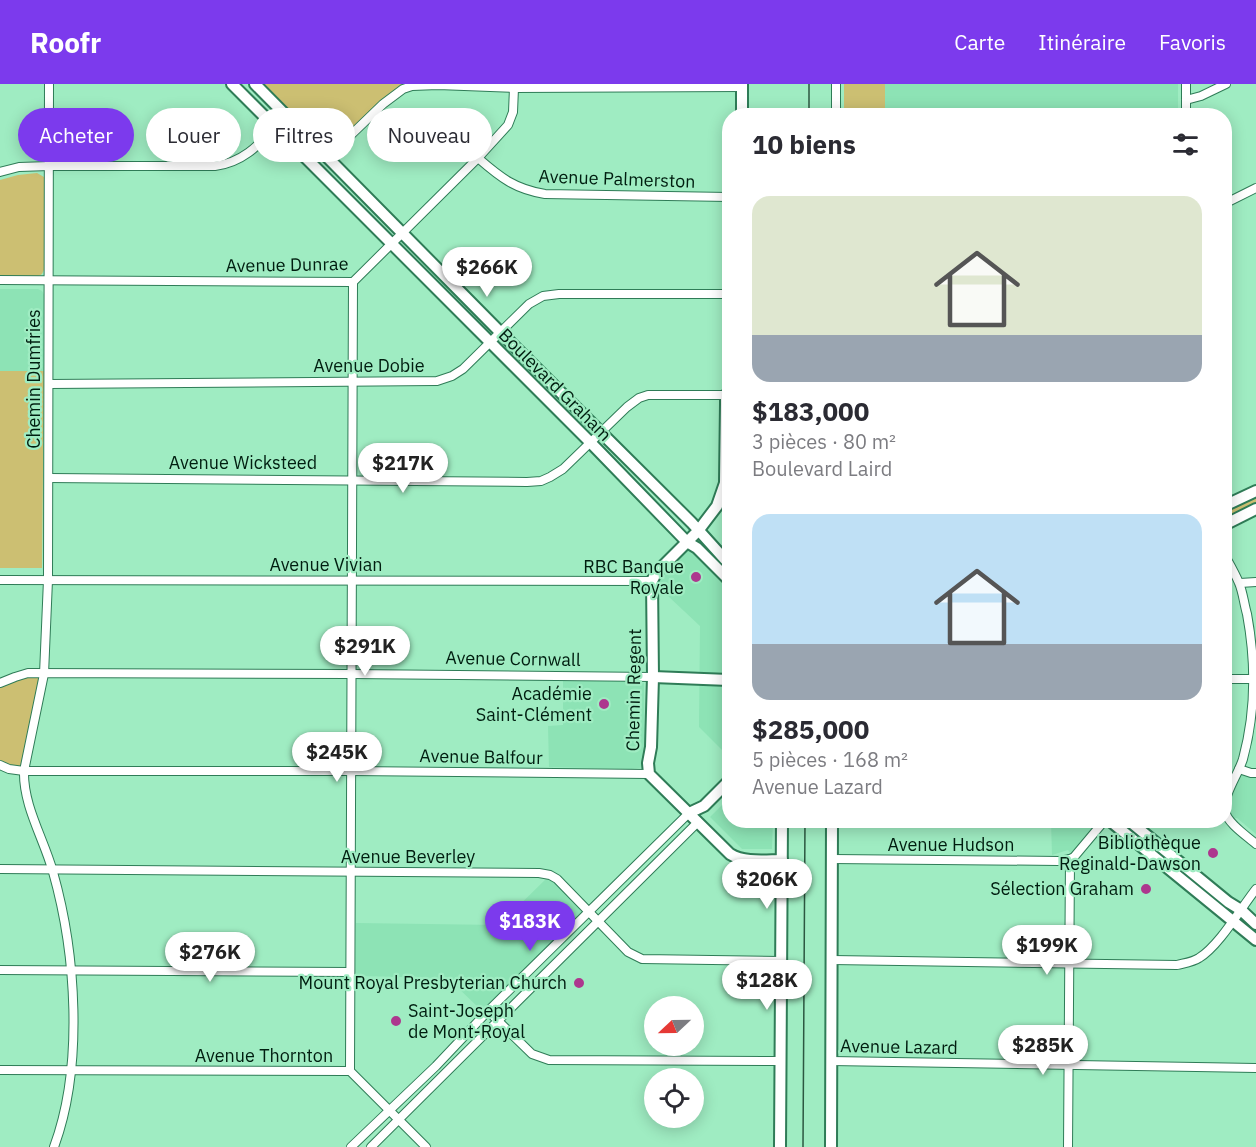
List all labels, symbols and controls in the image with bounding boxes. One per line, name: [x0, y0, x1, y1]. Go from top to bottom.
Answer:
text: Roofr: [30, 24, 101, 61]
text: Carte: [954, 28, 1005, 56]
text: Itinéraire: [1038, 28, 1126, 56]
text: Favoris: [1159, 28, 1226, 56]
chip: Acheter: [18, 108, 134, 162]
chip: Louer: [146, 108, 241, 162]
chip: Filtres: [253, 108, 355, 162]
chip: Nouveau: [367, 108, 492, 162]
text: 10 biens: [752, 127, 856, 161]
icon: filters: [1169, 128, 1202, 161]
street label: Avenue Palmerston: [538, 164, 696, 193]
icon: home: [923, 235, 1031, 343]
pin: $266K: [445, 247, 529, 298]
street label: Avenue Dunrae: [225, 252, 349, 277]
text: $266K: [456, 253, 518, 280]
street label: Chemin Dumfries: [22, 309, 45, 449]
street label: Boulevard Graham: [494, 323, 617, 446]
street label: Avenue Dobie: [313, 354, 425, 377]
text: $183,000: [752, 394, 869, 428]
text: 3 pièces · 80 m²: [752, 428, 896, 455]
pin: $217K: [361, 443, 445, 494]
text: $217K: [372, 449, 434, 476]
street label: Avenue Wicksteed: [169, 451, 317, 474]
text: Boulevard Laird: [752, 455, 892, 482]
street label: Avenue Vivian: [269, 553, 383, 576]
icon: home: [923, 553, 1031, 661]
place label: RBC Banque Royale: [583, 555, 684, 599]
marker: RBC Banque Royale: [689, 570, 703, 584]
pin: $291K: [323, 626, 407, 677]
street label: Chemin Regent: [621, 628, 646, 752]
text: $291K: [334, 632, 396, 659]
street label: Avenue Cornwall: [445, 646, 581, 671]
place label: Académie Saint-Clément: [476, 682, 592, 726]
marker: Académie Saint-Clément: [597, 697, 611, 711]
text: $285,000: [752, 712, 869, 746]
pin: $245K: [295, 732, 379, 783]
text: $245K: [306, 738, 368, 765]
street label: Avenue Balfour: [419, 744, 543, 769]
text: 5 pièces · 168 m²: [752, 746, 908, 773]
text: Avenue Lazard: [752, 773, 883, 800]
place label: Bibliothèque Reginald-Dawson: [1059, 831, 1201, 875]
street label: Avenue Hudson: [888, 833, 1014, 856]
street label: Avenue Beverley: [341, 845, 475, 868]
marker: Bibliothèque Reginald-Dawson: [1206, 846, 1220, 860]
pin: $206K: [725, 859, 809, 910]
text: $206K: [736, 865, 798, 892]
place label: Sélection Graham: [990, 877, 1134, 900]
marker: Sélection Graham: [1139, 882, 1153, 896]
pin: $183K: [488, 901, 572, 952]
text: $183K: [499, 907, 561, 934]
pin: $199K: [1005, 925, 1089, 976]
text: $199K: [1016, 931, 1078, 958]
pin: $276K: [168, 932, 252, 983]
text: $276K: [179, 938, 241, 965]
pin: $128K: [725, 960, 809, 1011]
text: $128K: [736, 966, 798, 993]
place label: Mount Royal Presbyterian Church: [299, 971, 567, 994]
marker: Mount Royal Presbyterian Church: [572, 976, 586, 990]
north arrow: [644, 996, 704, 1056]
map controls: [644, 996, 704, 1128]
place label: Saint-Joseph de Mont-Royal: [408, 999, 525, 1043]
marker: Saint-Joseph de Mont-Royal: [389, 1014, 403, 1028]
pin: $285K: [1001, 1025, 1085, 1076]
text: $285K: [1012, 1031, 1074, 1058]
street label: Avenue Lazard: [840, 1034, 958, 1059]
street label: Avenue Thornton: [195, 1044, 333, 1067]
button: locate: [644, 1068, 704, 1128]

